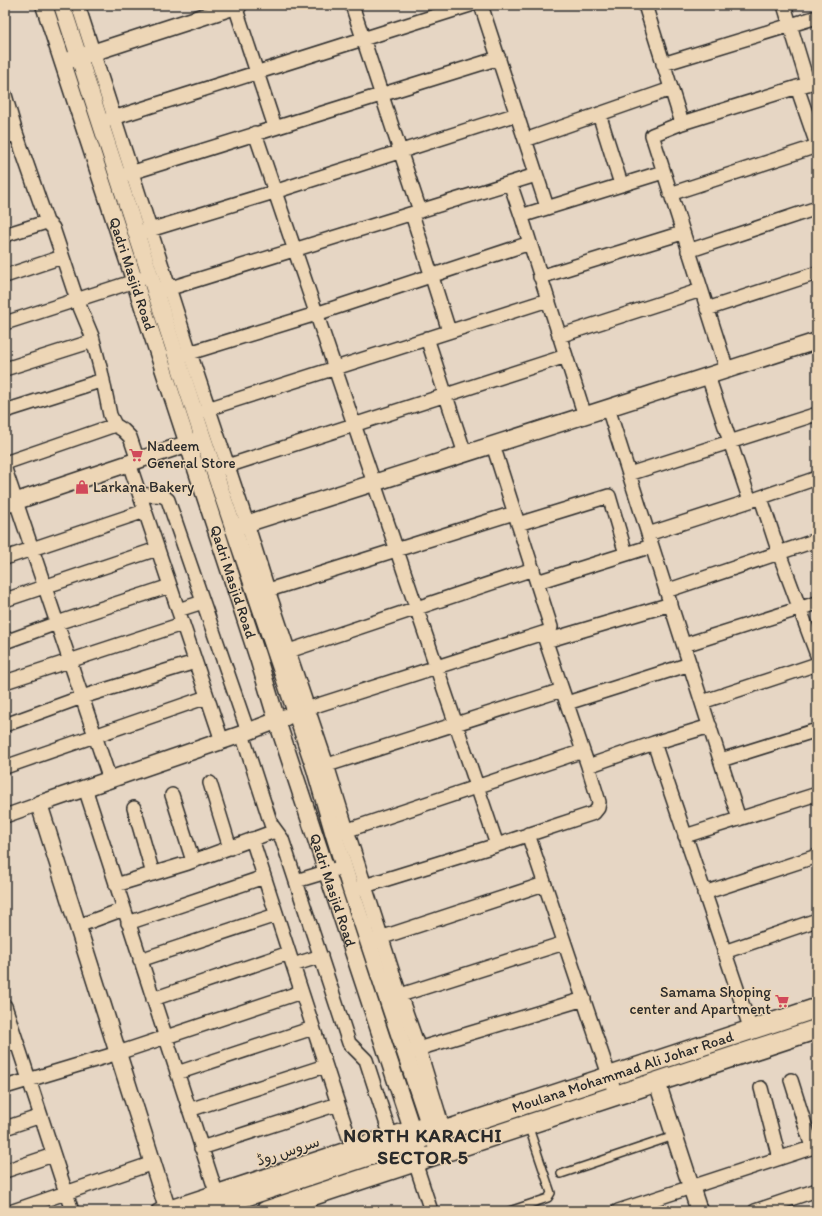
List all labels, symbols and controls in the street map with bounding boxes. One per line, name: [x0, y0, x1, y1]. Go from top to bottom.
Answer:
street label: Qadri Masjid Road: [105, 215, 159, 333]
place label: Nadeem General Store: [147, 437, 236, 472]
supermarket icon: Nadeem General Store: [128, 447, 144, 463]
place label: Larkana Bakery: [93, 478, 194, 496]
shop icon: Larkana Bakery: [74, 479, 90, 495]
street label: Qadri Masjid Road: [206, 523, 260, 641]
street label: Qadri Masjid Road: [306, 831, 360, 949]
place label: Samama Shoping center and Apartment: [629, 983, 771, 1018]
supermarket icon: Samama Shoping center and Apartment: [774, 993, 790, 1009]
street label: Moulana Mohammad Ali Johar Road: [510, 1027, 736, 1117]
district label: NORTH KARACHI SECTOR 5: [343, 1124, 503, 1169]
street label: سروس روڈ: [254, 1132, 322, 1170]

